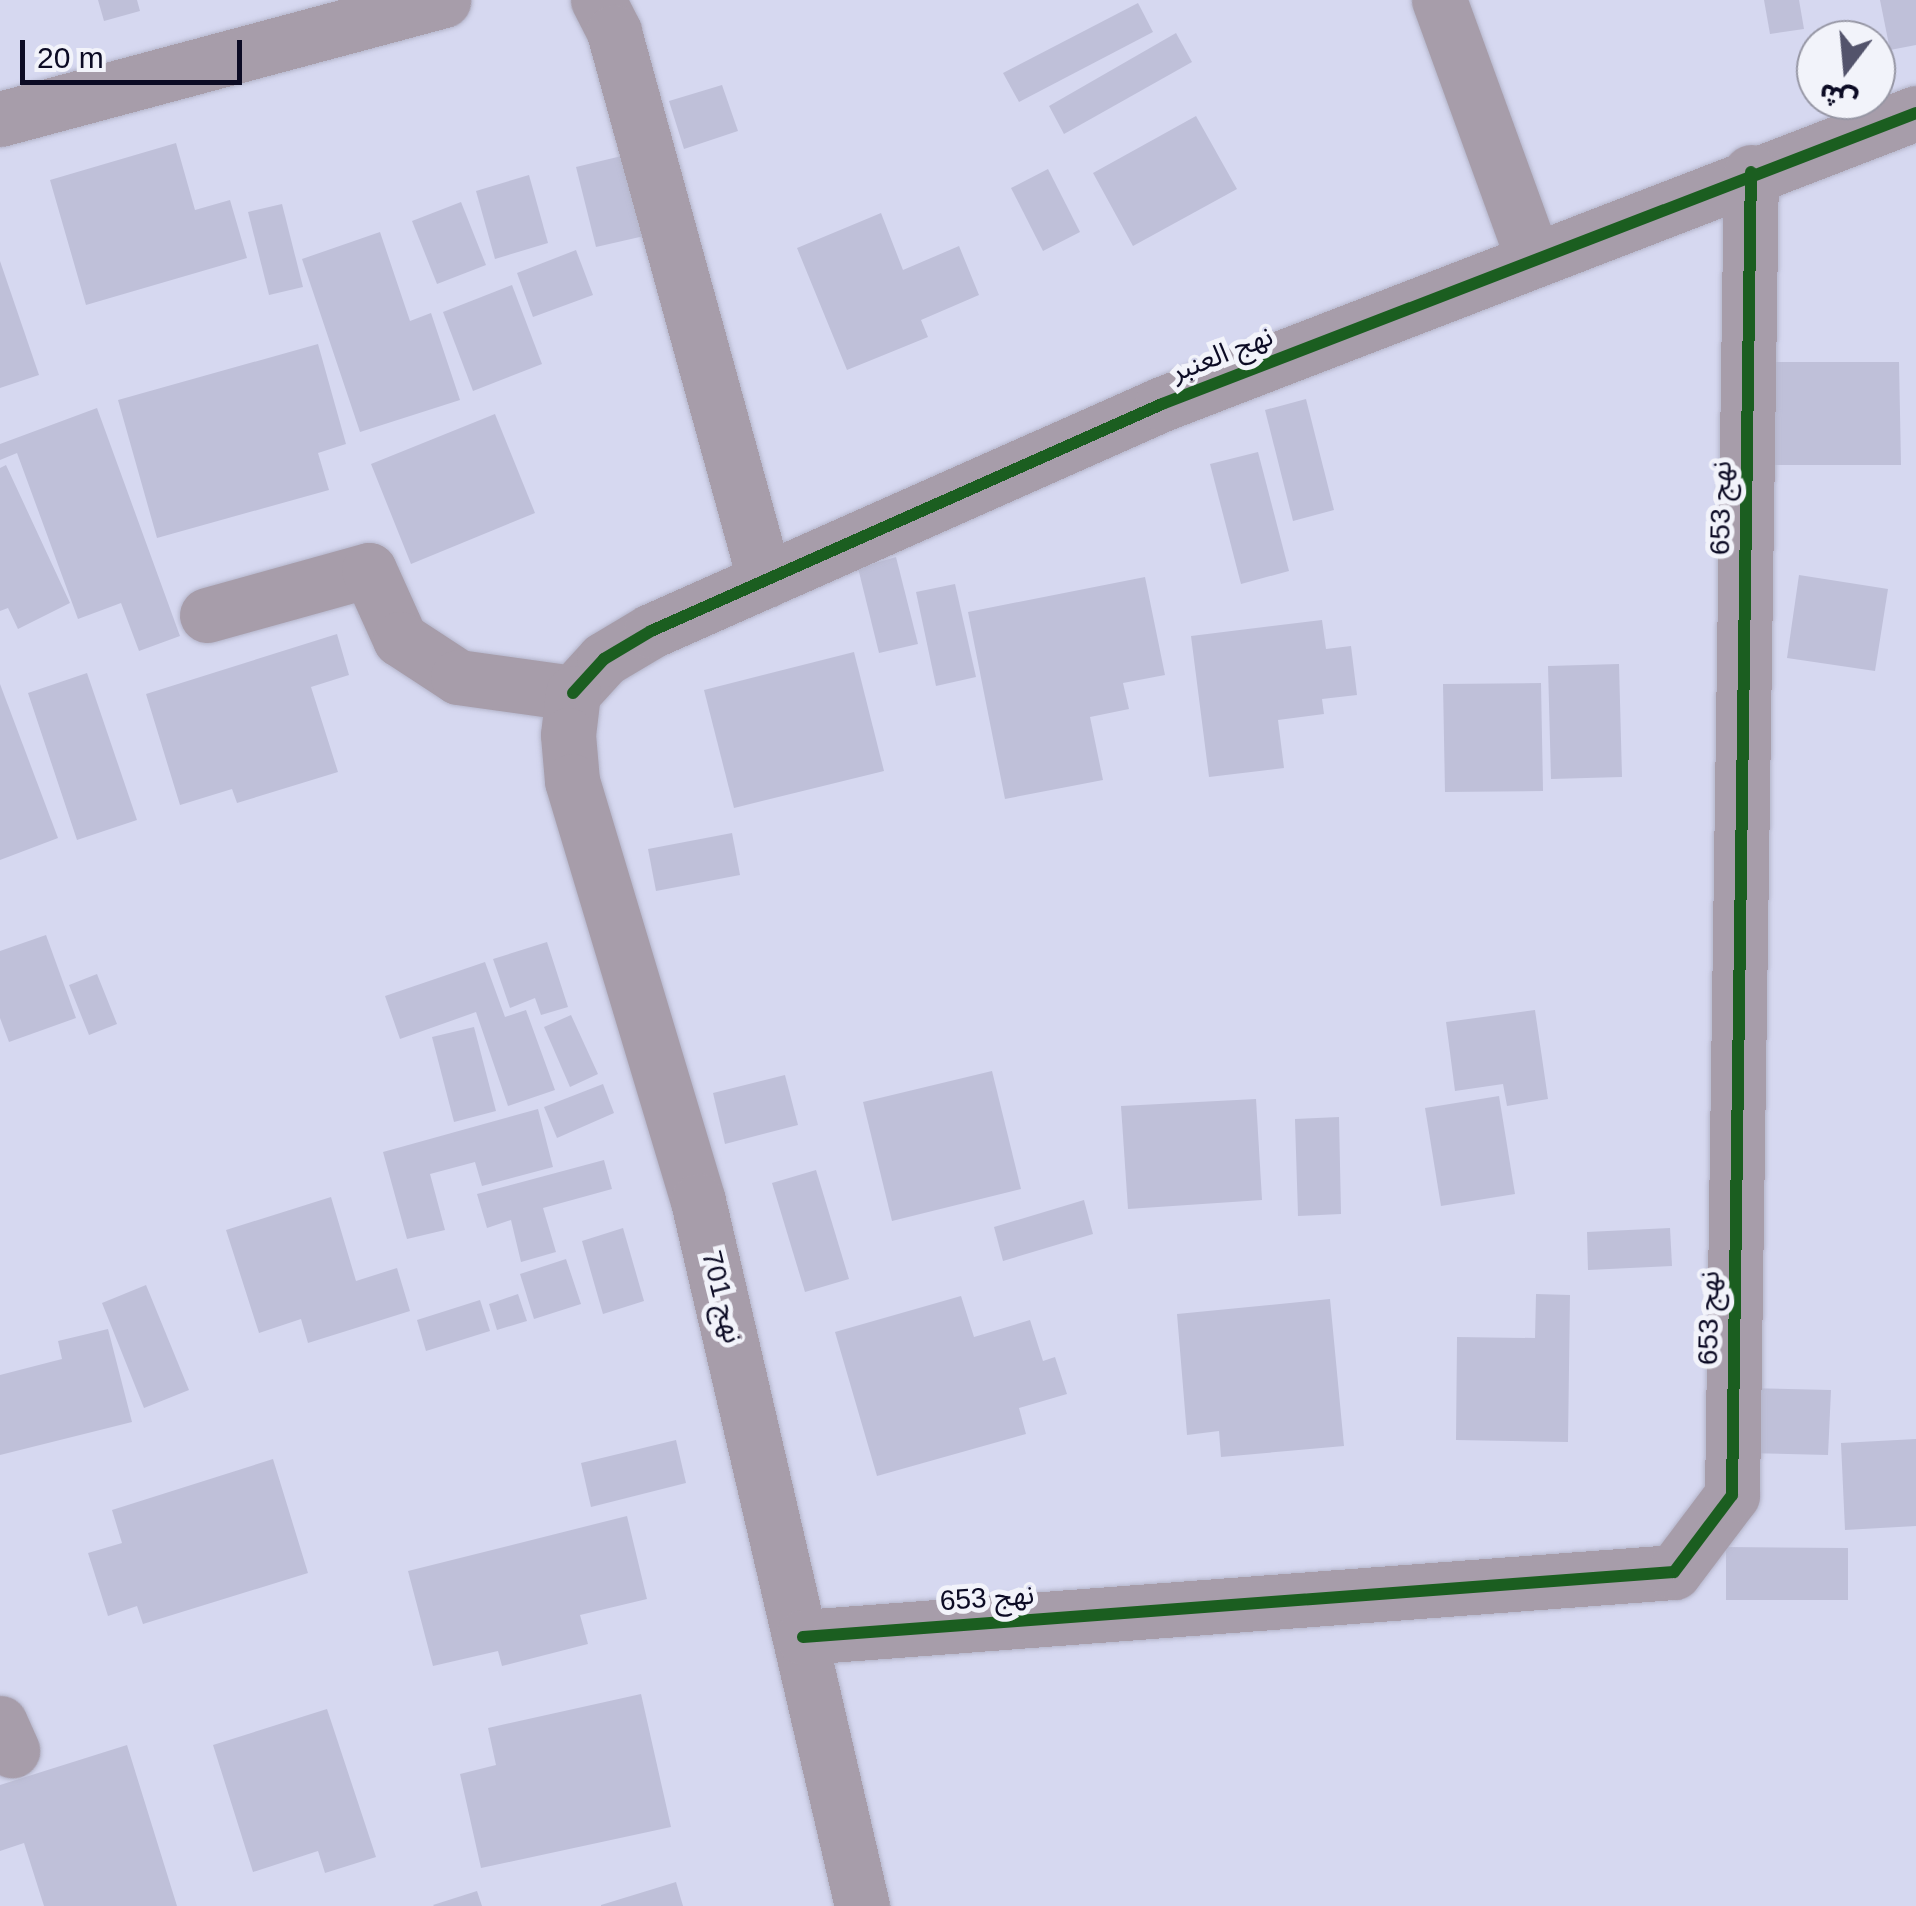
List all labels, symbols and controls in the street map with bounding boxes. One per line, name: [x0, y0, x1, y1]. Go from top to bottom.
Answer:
scale bar: [25, 20, 248, 82]
north arrow: [1796, 20, 1896, 120]
text: 20 m: [37, 41, 104, 74]
text: ش: [1815, 77, 1861, 118]
street label: نهج العنبر: [1166, 319, 1278, 389]
street label: نهج 653: [1703, 461, 1739, 555]
street label: نهج 701: [694, 1247, 750, 1347]
street label: نهج 653: [1691, 1271, 1727, 1365]
street label: نهج 653: [939, 1578, 1035, 1618]

